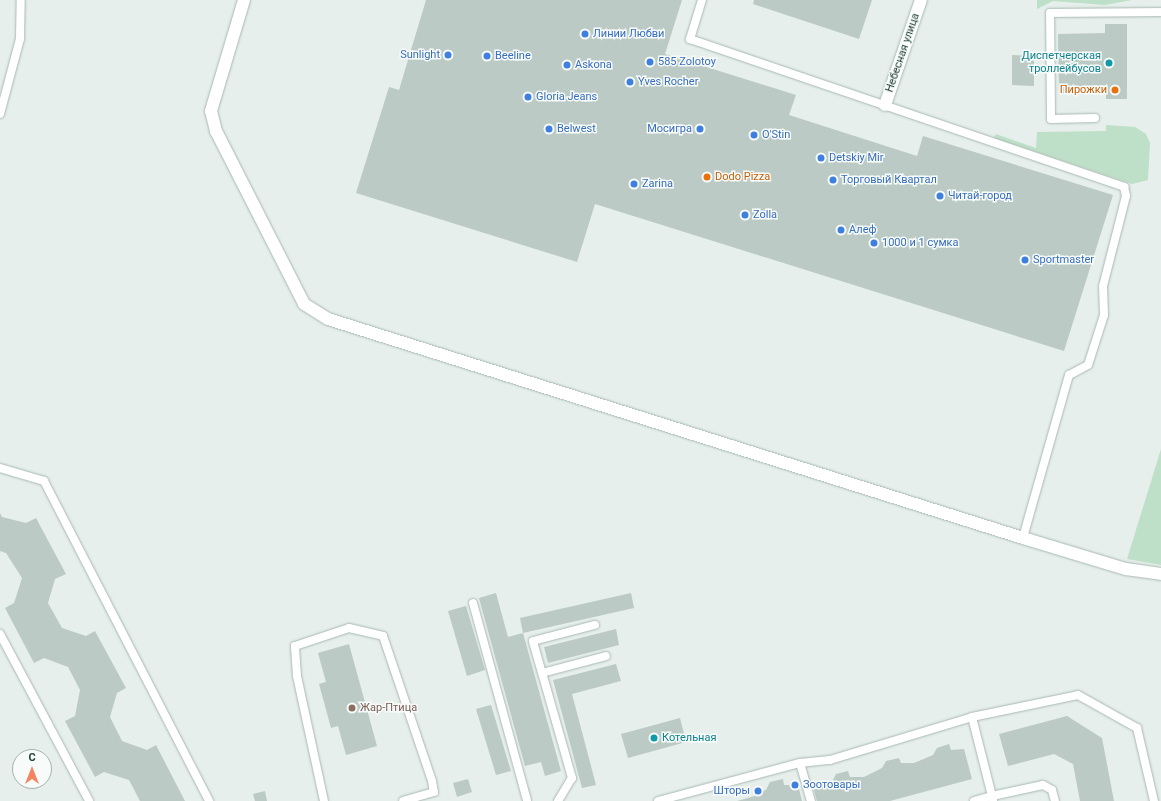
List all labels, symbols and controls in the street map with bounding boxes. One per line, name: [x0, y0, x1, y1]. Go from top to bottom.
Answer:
street label: Небесная улица: [883, 12, 923, 94]
place label: Линии Любви: [593, 27, 664, 41]
marker: Линии Любви: [580, 29, 590, 39]
place label: Sunlight: [400, 48, 440, 62]
place label: Beeline: [495, 49, 531, 63]
marker: Sunlight: [443, 50, 453, 60]
place label: Диспетчерская троллейбусов: [1021, 50, 1101, 76]
marker: Beeline: [482, 51, 492, 61]
place label: 585 Zolotoy: [658, 55, 716, 69]
marker: 585 Zolotoy: [645, 57, 655, 67]
place label: Askona: [575, 58, 612, 72]
marker: Диспетчерская троллейбусов: [1104, 58, 1114, 68]
marker: Askona: [562, 60, 572, 70]
place label: Yves Rocher: [638, 75, 698, 89]
marker: Yves Rocher: [625, 77, 635, 87]
place label: Пирожки: [1060, 83, 1107, 97]
marker: Пирожки: [1110, 85, 1120, 95]
place label: Gloria Jeans: [536, 90, 597, 104]
marker: Gloria Jeans: [523, 92, 533, 102]
place label: Belwest: [557, 122, 596, 136]
place label: Мосигра: [647, 122, 692, 136]
marker: Belwest: [544, 124, 554, 134]
marker: Мосигра: [695, 124, 705, 134]
place label: O'Stin: [762, 128, 790, 142]
marker: O'Stin: [749, 130, 759, 140]
place label: Detskiy Mir: [829, 151, 884, 165]
marker: Detskiy Mir: [816, 153, 826, 163]
place label: Dodo Pizza: [715, 170, 770, 184]
marker: Dodo Pizza: [702, 172, 712, 182]
place label: Торговый Квартал: [841, 173, 937, 187]
marker: Торговый Квартал: [828, 175, 838, 185]
place label: Zarina: [642, 177, 673, 191]
marker: Zarina: [629, 179, 639, 189]
place label: Читай-город: [948, 189, 1012, 203]
marker: Читай-город: [935, 191, 945, 201]
place label: Zolla: [753, 208, 777, 222]
marker: Zolla: [740, 210, 750, 220]
place label: Алеф: [849, 223, 876, 237]
marker: Алеф: [836, 225, 846, 235]
place label: 1000 и 1 сумка: [882, 236, 958, 250]
marker: 1000 и 1 сумка: [869, 238, 879, 248]
place label: Sportmaster: [1033, 253, 1094, 267]
marker: Sportmaster: [1020, 255, 1030, 265]
place label: Жар-Птица: [360, 701, 417, 715]
marker: Жар-Птица: [347, 703, 357, 713]
place label: Котельная: [662, 731, 716, 745]
marker: Котельная: [649, 733, 659, 743]
north arrow: [12, 749, 52, 789]
text: С: [28, 751, 36, 764]
place label: Зоотовары: [803, 778, 860, 792]
marker: Зоотовары: [790, 780, 800, 790]
place label: Шторы: [714, 784, 750, 798]
marker: Шторы: [753, 786, 763, 796]

